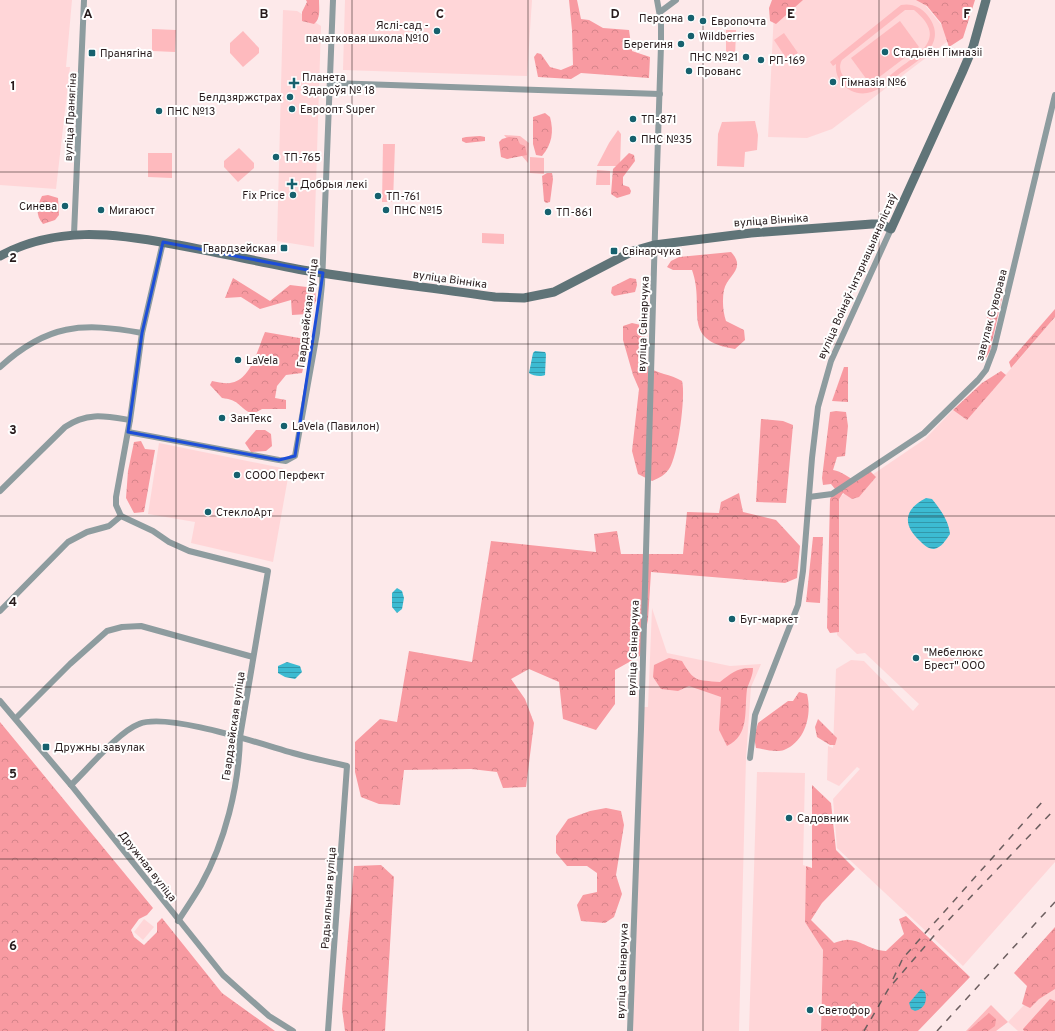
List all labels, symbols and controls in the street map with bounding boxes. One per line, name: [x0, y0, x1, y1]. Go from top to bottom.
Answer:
text: A: [83, 7, 93, 23]
text: B: [260, 7, 269, 23]
text: C: [436, 7, 444, 23]
text: D: [610, 7, 620, 23]
text: E: [787, 7, 795, 23]
text: F: [963, 7, 971, 23]
place label: Персона: [639, 12, 683, 26]
marker: Персона: [686, 13, 696, 23]
place label: Европочта: [711, 15, 766, 29]
marker: Европочта: [698, 16, 708, 26]
place label: Яслі-сад - пачатковая школа №10: [306, 19, 429, 46]
marker: Яслі-сад - пачатковая школа №10: [432, 26, 442, 36]
place label: Wildberries: [699, 30, 755, 44]
marker: Wildberries: [686, 31, 696, 41]
place label: Берегиня: [624, 38, 673, 52]
marker: Берегиня: [676, 39, 686, 49]
place label: Стадыён Гімназіі: [893, 46, 982, 60]
place label: Пранягіна: [100, 47, 152, 61]
marker: Стадыён Гімназіі: [880, 47, 890, 57]
marker: Пранягіна: [87, 48, 97, 58]
place label: ПНС №21: [689, 51, 738, 65]
marker: ПНС №21: [741, 52, 751, 62]
place label: РП-169: [769, 54, 805, 68]
marker: РП-169: [756, 55, 766, 65]
place label: Прованс: [697, 65, 741, 79]
marker: Прованс: [684, 66, 694, 76]
place label: Планета Здароўя № 18: [302, 71, 375, 98]
street label: вуліца Пранягіна: [62, 72, 80, 162]
place label: Гімназія №6: [841, 76, 907, 90]
marker: Гімназія №6: [828, 77, 838, 87]
marker: Планета Здароўя № 18: [289, 78, 299, 88]
text: 1: [10, 79, 16, 95]
place label: Белдзяржстрах: [199, 91, 282, 105]
marker: Белдзяржстрах: [285, 92, 295, 102]
place label: Евроопт Super: [300, 103, 376, 117]
marker: Евроопт Super: [287, 104, 297, 114]
place label: ПНС №13: [167, 105, 215, 119]
marker: ПНС №13: [154, 106, 164, 116]
place label: ТП-871: [641, 113, 677, 127]
marker: ТП-871: [628, 114, 638, 124]
place label: ПНС №35: [641, 133, 692, 147]
marker: ПНС №35: [628, 134, 638, 144]
place label: ТП-765: [284, 151, 321, 165]
marker: ТП-765: [271, 152, 281, 162]
place label: Добрыя лекі: [300, 178, 367, 192]
marker: Добрыя лекі: [287, 179, 297, 189]
place label: Fix Price: [242, 189, 285, 203]
marker: Fix Price: [288, 190, 298, 200]
place label: ТП-761: [386, 190, 420, 204]
marker: ТП-761: [373, 191, 383, 201]
street label: вуліца Воінаў-Інтэрнацыяналістаў: [815, 191, 901, 361]
place label: Синева: [19, 200, 57, 214]
marker: Синева: [60, 201, 70, 211]
place label: Мигаюст: [109, 204, 155, 218]
place label: ПНС №15: [394, 204, 443, 218]
marker: Мигаюст: [96, 205, 106, 215]
marker: ПНС №15: [381, 205, 391, 215]
place label: ТП-861: [556, 206, 592, 220]
marker: ТП-861: [543, 207, 553, 217]
street label: вуліца Вінніка: [733, 211, 809, 231]
place label: Гвардзейская: [203, 242, 276, 256]
marker: Гвардзейская: [279, 243, 289, 253]
place label: Свінарчука: [622, 245, 681, 259]
marker: Свінарчука: [609, 246, 619, 256]
text: 2: [9, 251, 17, 267]
street label: Гвардзейская вуліца: [294, 258, 322, 368]
street label: вуліца Вінніка: [412, 268, 488, 292]
street label: завулак Суворава: [973, 268, 1011, 363]
street label: вуліца Свінарчука: [635, 276, 653, 372]
place label: LaVela: [246, 354, 278, 368]
marker: LaVela: [233, 355, 243, 365]
place label: ЗанТекс: [230, 412, 272, 426]
marker: ЗанТекс: [217, 413, 227, 423]
place label: LaVela (Павилон): [292, 420, 379, 434]
marker: LaVela (Павилон): [279, 421, 289, 431]
text: 3: [9, 423, 17, 439]
place label: СООО Перфект: [245, 469, 325, 483]
marker: СООО Перфект: [232, 470, 242, 480]
place label: СтеклоАрт: [216, 506, 272, 520]
marker: СтеклоАрт: [203, 507, 213, 517]
text: 4: [9, 595, 17, 611]
street label: вуліца Свінарчука: [625, 600, 643, 696]
place label: Буг-маркет: [740, 613, 799, 627]
marker: Буг-маркет: [727, 614, 737, 624]
place label: "Мебелюкс Брест" ООО: [924, 646, 985, 673]
marker: "Мебелюкс Брест" ООО: [911, 653, 921, 663]
street label: Гвардзейская вуліца: [219, 671, 249, 781]
place label: Дружны завулак: [54, 741, 145, 755]
marker: Дружны завулак: [41, 742, 51, 752]
text: 5: [9, 767, 17, 783]
place label: Садовник: [797, 812, 849, 826]
marker: Садовник: [784, 813, 794, 823]
street label: Дружная вуліца: [115, 828, 179, 905]
street label: Радыяльная вуліца: [318, 846, 340, 950]
street label: вуліца Свінарчука: [614, 923, 632, 1019]
text: 6: [9, 939, 17, 955]
place label: Светофор: [818, 1004, 870, 1018]
marker: Светофор: [805, 1005, 815, 1015]

